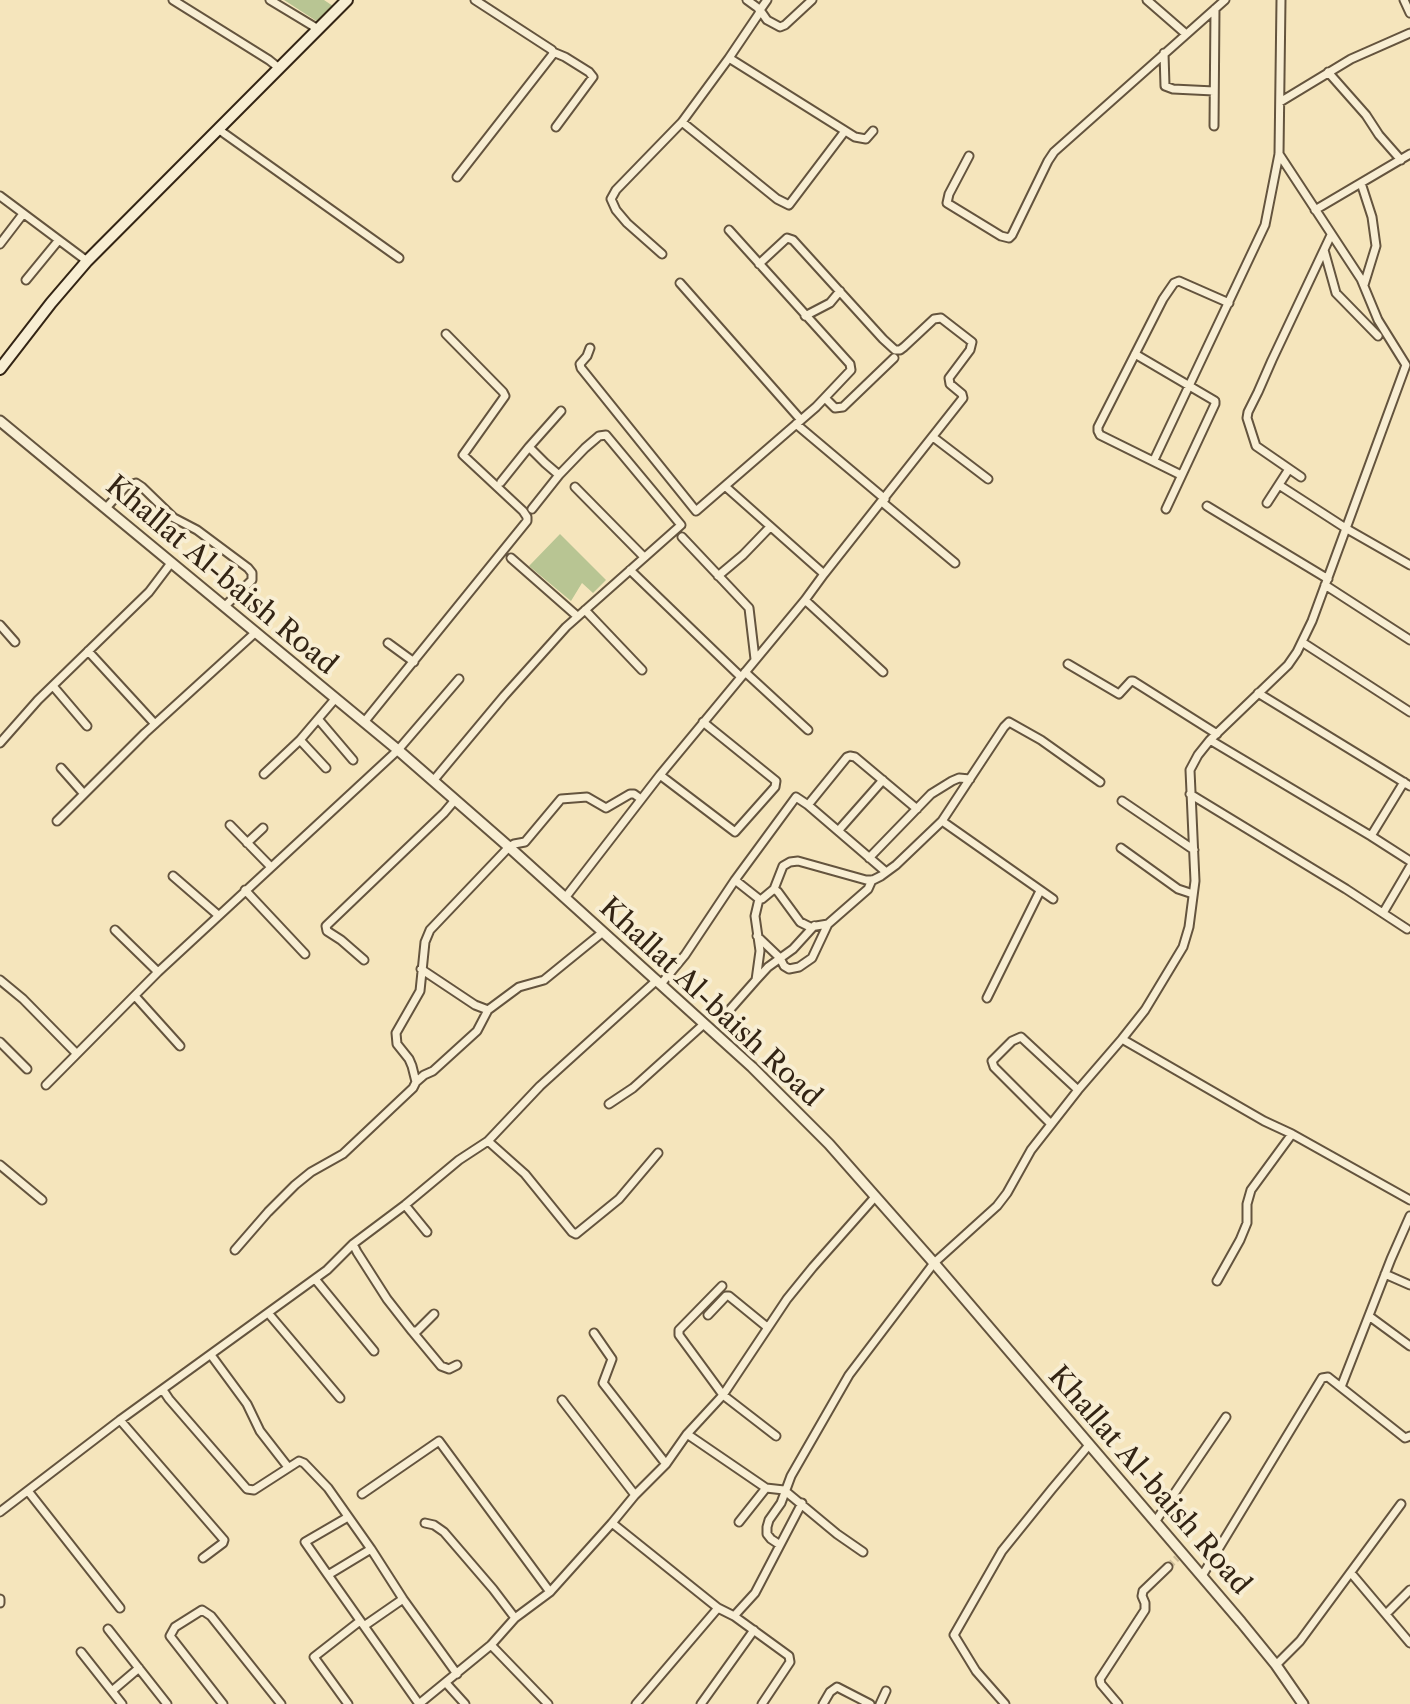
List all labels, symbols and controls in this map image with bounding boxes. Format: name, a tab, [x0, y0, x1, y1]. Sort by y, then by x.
street label: Khallat Al-baish Road	[99, 470, 343, 682]
street label: Khallat Al-baish Road	[592, 891, 828, 1115]
street label: Khallat Al-baish Road	[1041, 1360, 1257, 1602]

